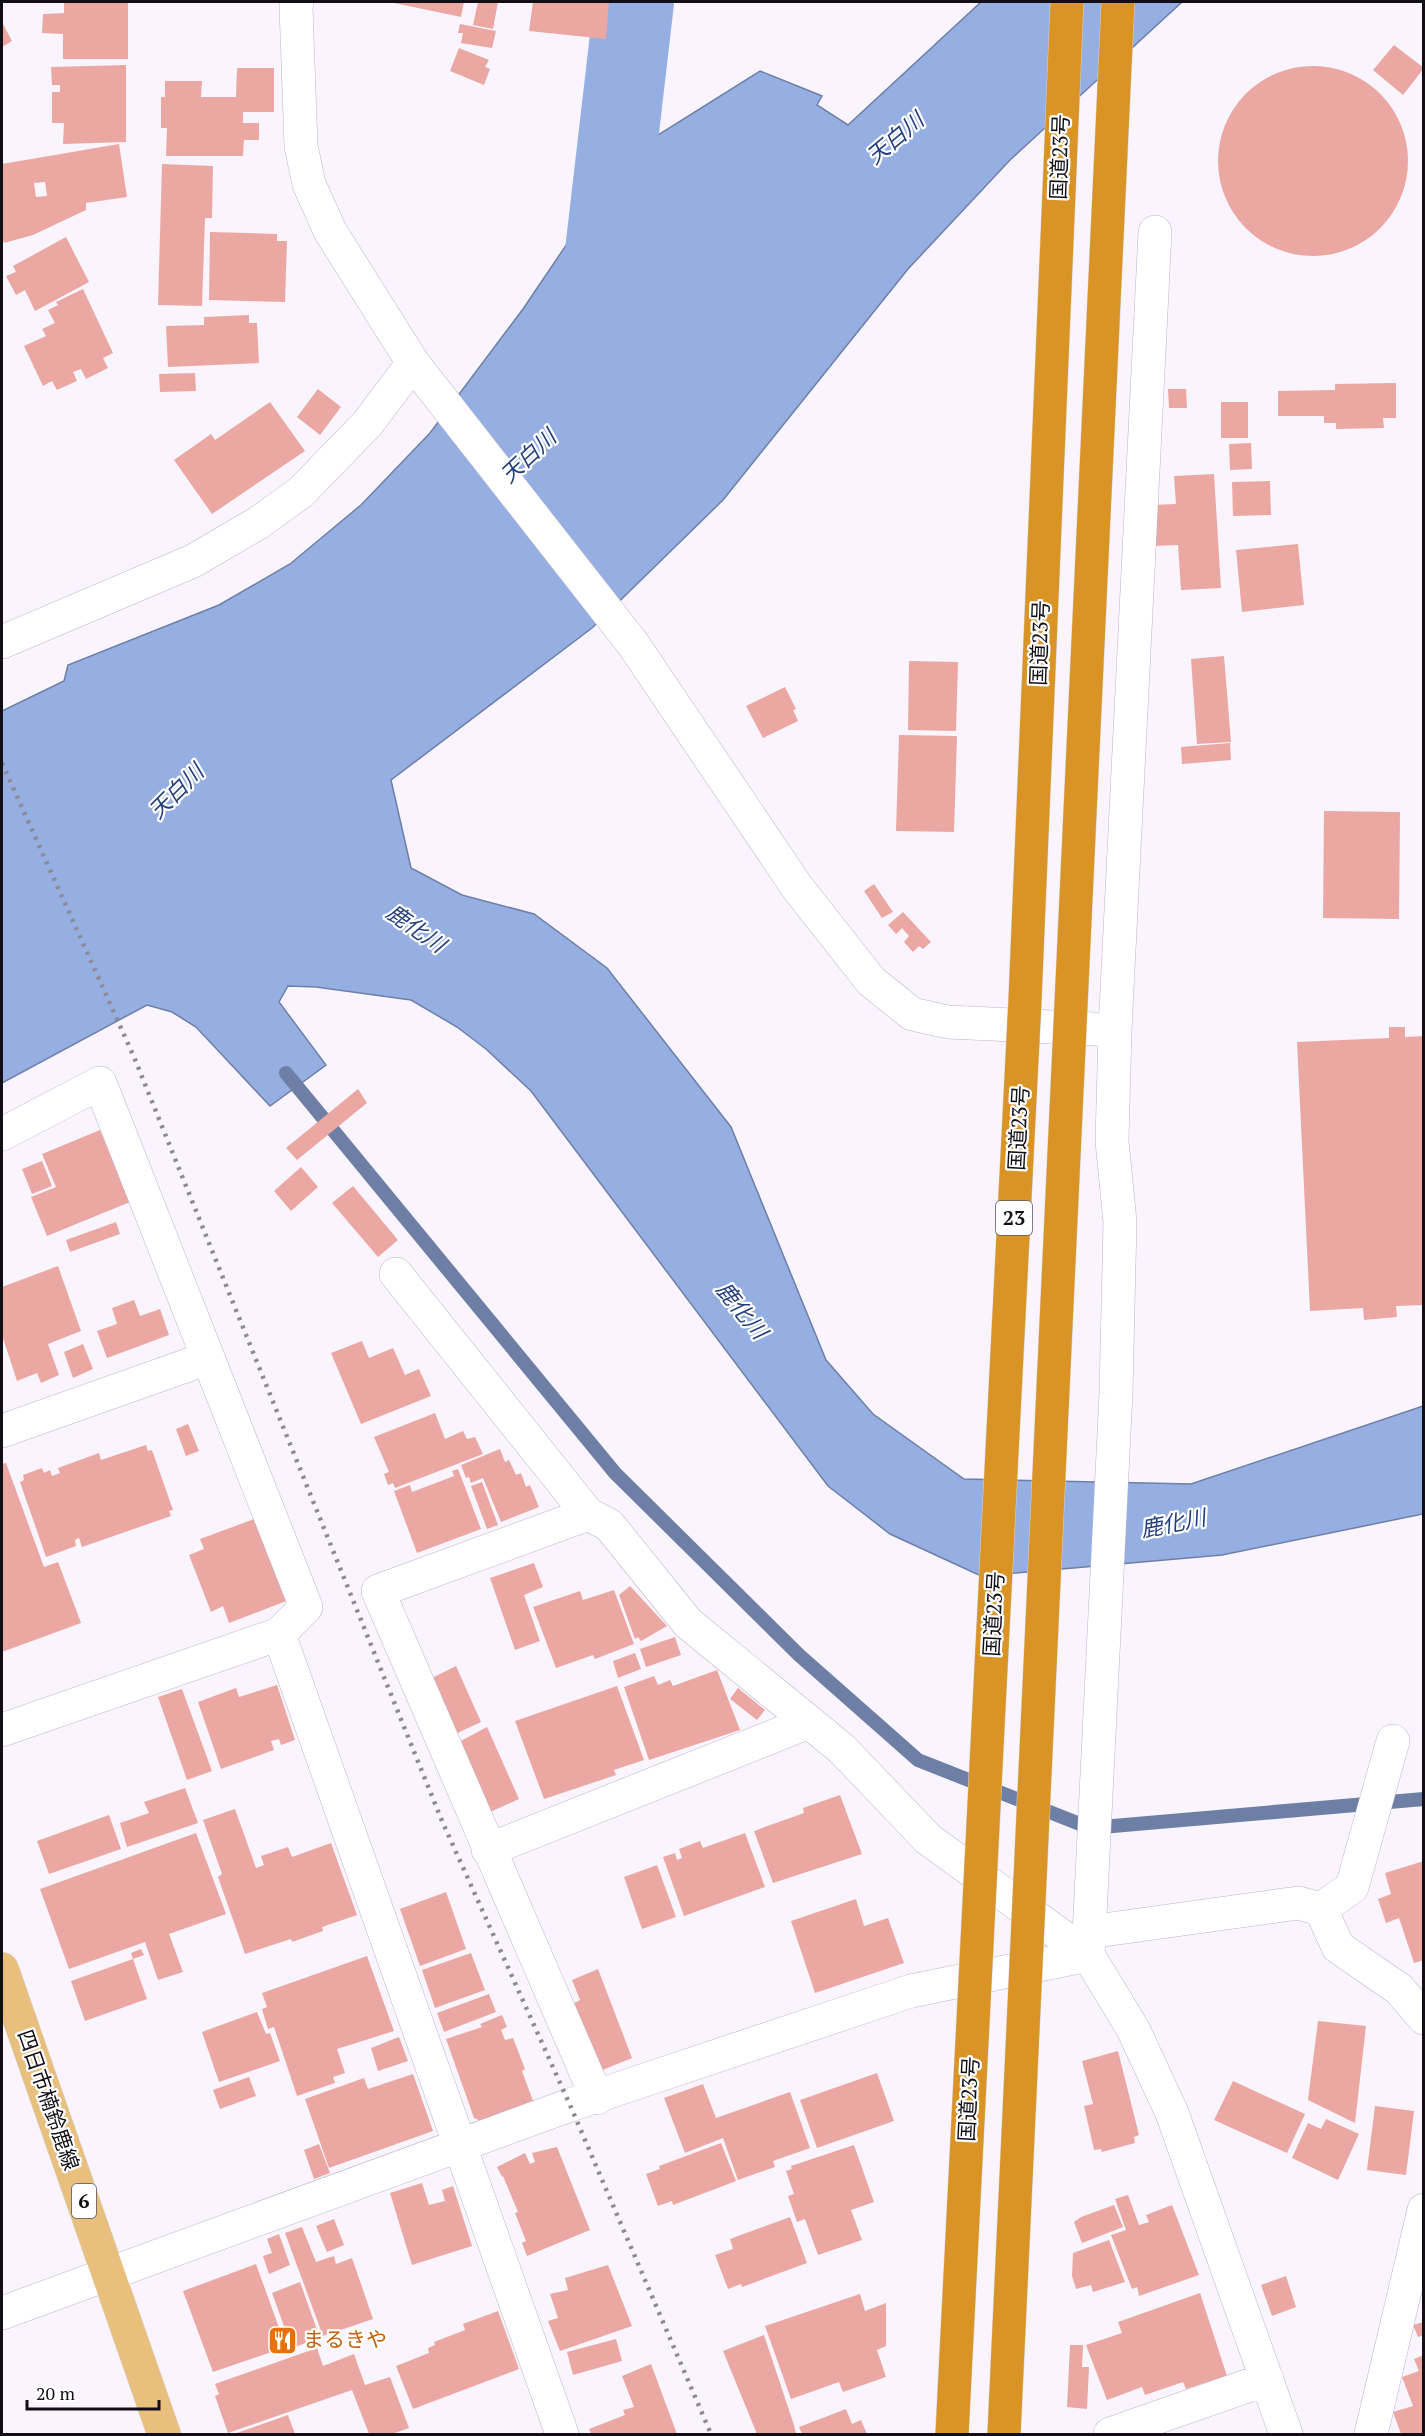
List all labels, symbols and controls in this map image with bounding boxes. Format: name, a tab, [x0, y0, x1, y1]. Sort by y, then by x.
water label: 天白川	[860, 104, 931, 170]
street label: 国道23号	[1044, 114, 1074, 200]
water label: 天白川	[494, 421, 563, 489]
street label: 国道23号	[1024, 600, 1054, 686]
water label: 天白川	[142, 756, 211, 824]
water label: 鹿化川	[381, 897, 453, 960]
street label: 国道23号	[1002, 1085, 1034, 1171]
road number: 23	[996, 1201, 1032, 1235]
water label: 鹿化川	[710, 1275, 776, 1346]
water label: 鹿化川	[1138, 1502, 1210, 1543]
street label: 国道23号	[977, 1571, 1009, 1657]
street label: 四日市楠鈴鹿線	[12, 2026, 86, 2174]
street label: 国道23号	[952, 2056, 984, 2142]
road number: 6	[72, 2184, 96, 2218]
restaurant icon: まるきや	[266, 2324, 298, 2356]
place label: まるきや	[303, 2325, 387, 2353]
scale bar	[27, 2373, 159, 2411]
text: 20 m	[36, 2381, 76, 2405]

